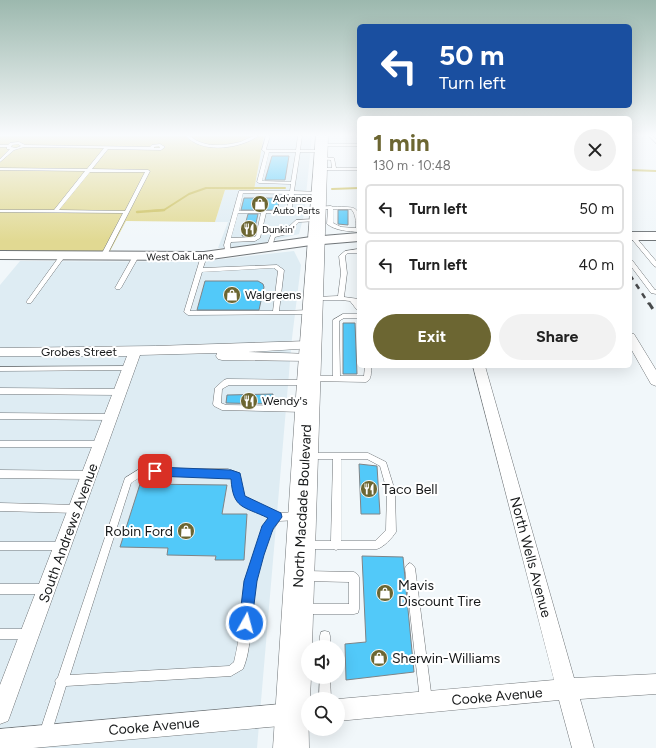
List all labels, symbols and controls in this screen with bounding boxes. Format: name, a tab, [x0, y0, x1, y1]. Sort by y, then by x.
text: 50 m	[439, 38, 505, 72]
icon: left	[373, 40, 425, 92]
text: Turn left	[439, 72, 506, 94]
text: 1 min	[373, 128, 430, 157]
button: close	[574, 129, 616, 171]
text: 130 m · 10:48	[373, 158, 451, 173]
place label: Advance Auto Parts	[273, 192, 320, 217]
shop icon: Advance Auto Parts	[250, 194, 270, 214]
icon: left	[375, 198, 397, 220]
text: Turn left	[409, 200, 467, 218]
text: 50 m	[579, 200, 614, 218]
restaurant icon: Dunkin'	[239, 219, 259, 239]
place label: Dunkin'	[262, 223, 295, 236]
street label: West Oak Lane	[146, 249, 214, 264]
icon: left	[375, 254, 397, 276]
text: Turn left	[409, 256, 467, 274]
text: 40 m	[579, 256, 614, 274]
shop icon: Walgreens	[222, 285, 242, 305]
place label: Walgreens	[245, 288, 302, 302]
button: Exit	[373, 314, 491, 360]
button: Share	[499, 314, 616, 360]
street label: Grobes Street	[41, 345, 117, 359]
restaurant icon: Wendy's	[239, 391, 259, 411]
place label: Wendy's	[262, 394, 308, 408]
street label: North Macdade Boulevard	[290, 424, 315, 588]
pin	[138, 454, 172, 488]
icon: arrive	[144, 460, 166, 482]
street label: South Andrews Avenue	[35, 461, 102, 605]
restaurant icon: Taco Bell	[359, 479, 379, 499]
place label: Taco Bell	[382, 481, 438, 498]
street label: North Wells Avenue	[506, 495, 555, 620]
shop icon: Robin Ford	[176, 521, 196, 541]
place label: Robin Ford	[105, 523, 173, 540]
place label: Mavis Discount Tire	[398, 577, 481, 610]
shop icon: Mavis Discount Tire	[375, 583, 395, 603]
position arrow	[225, 602, 267, 644]
map controls	[301, 640, 345, 736]
button: sound	[301, 640, 345, 684]
shop icon: Sherwin-Williams	[369, 648, 389, 668]
place label: Sherwin-Williams	[392, 650, 500, 667]
street label: Cooke Avenue	[451, 684, 544, 709]
button: search	[301, 692, 345, 736]
street label: Cooke Avenue	[108, 714, 201, 739]

